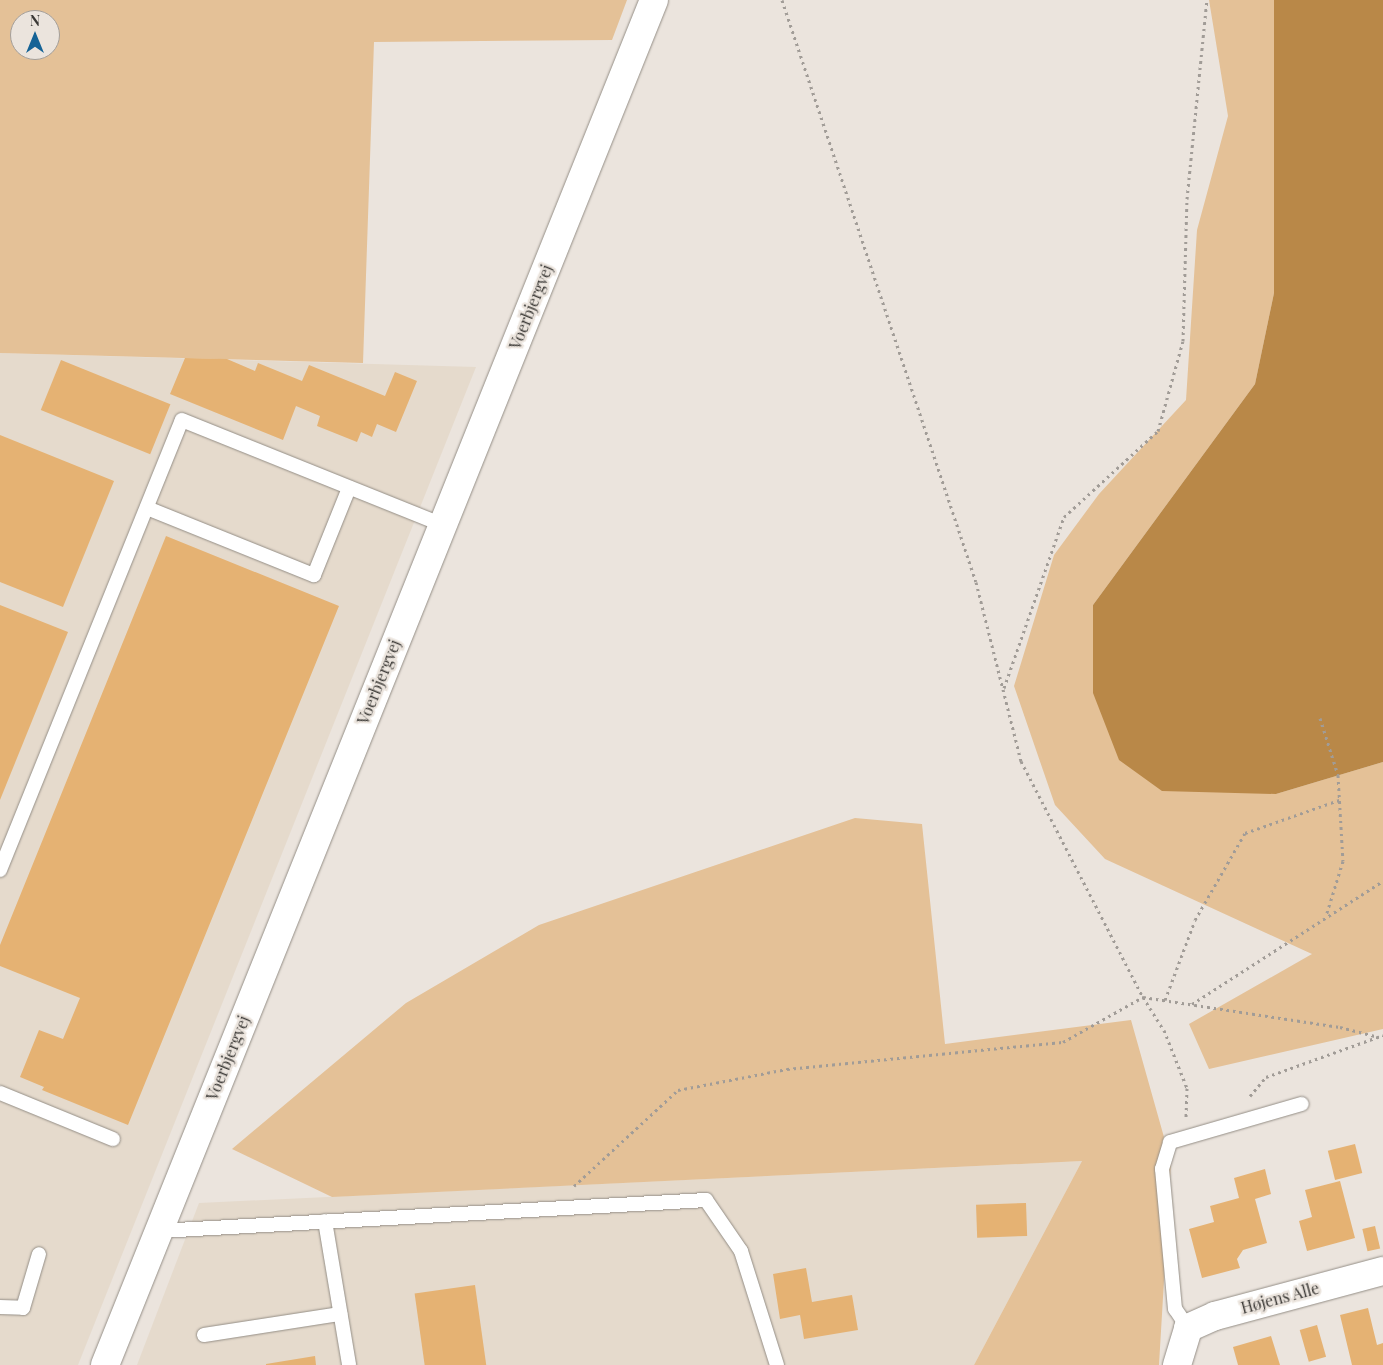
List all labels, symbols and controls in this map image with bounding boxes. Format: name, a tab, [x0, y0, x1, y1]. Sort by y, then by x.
north arrow	[10, 10, 60, 60]
text: N	[30, 11, 40, 30]
street label: Voerbjergvej	[505, 262, 557, 352]
street label: Voerbjergvej	[353, 637, 405, 727]
street label: Voerbjergvej	[202, 1013, 254, 1103]
street label: Højens Alle	[1238, 1278, 1322, 1318]

